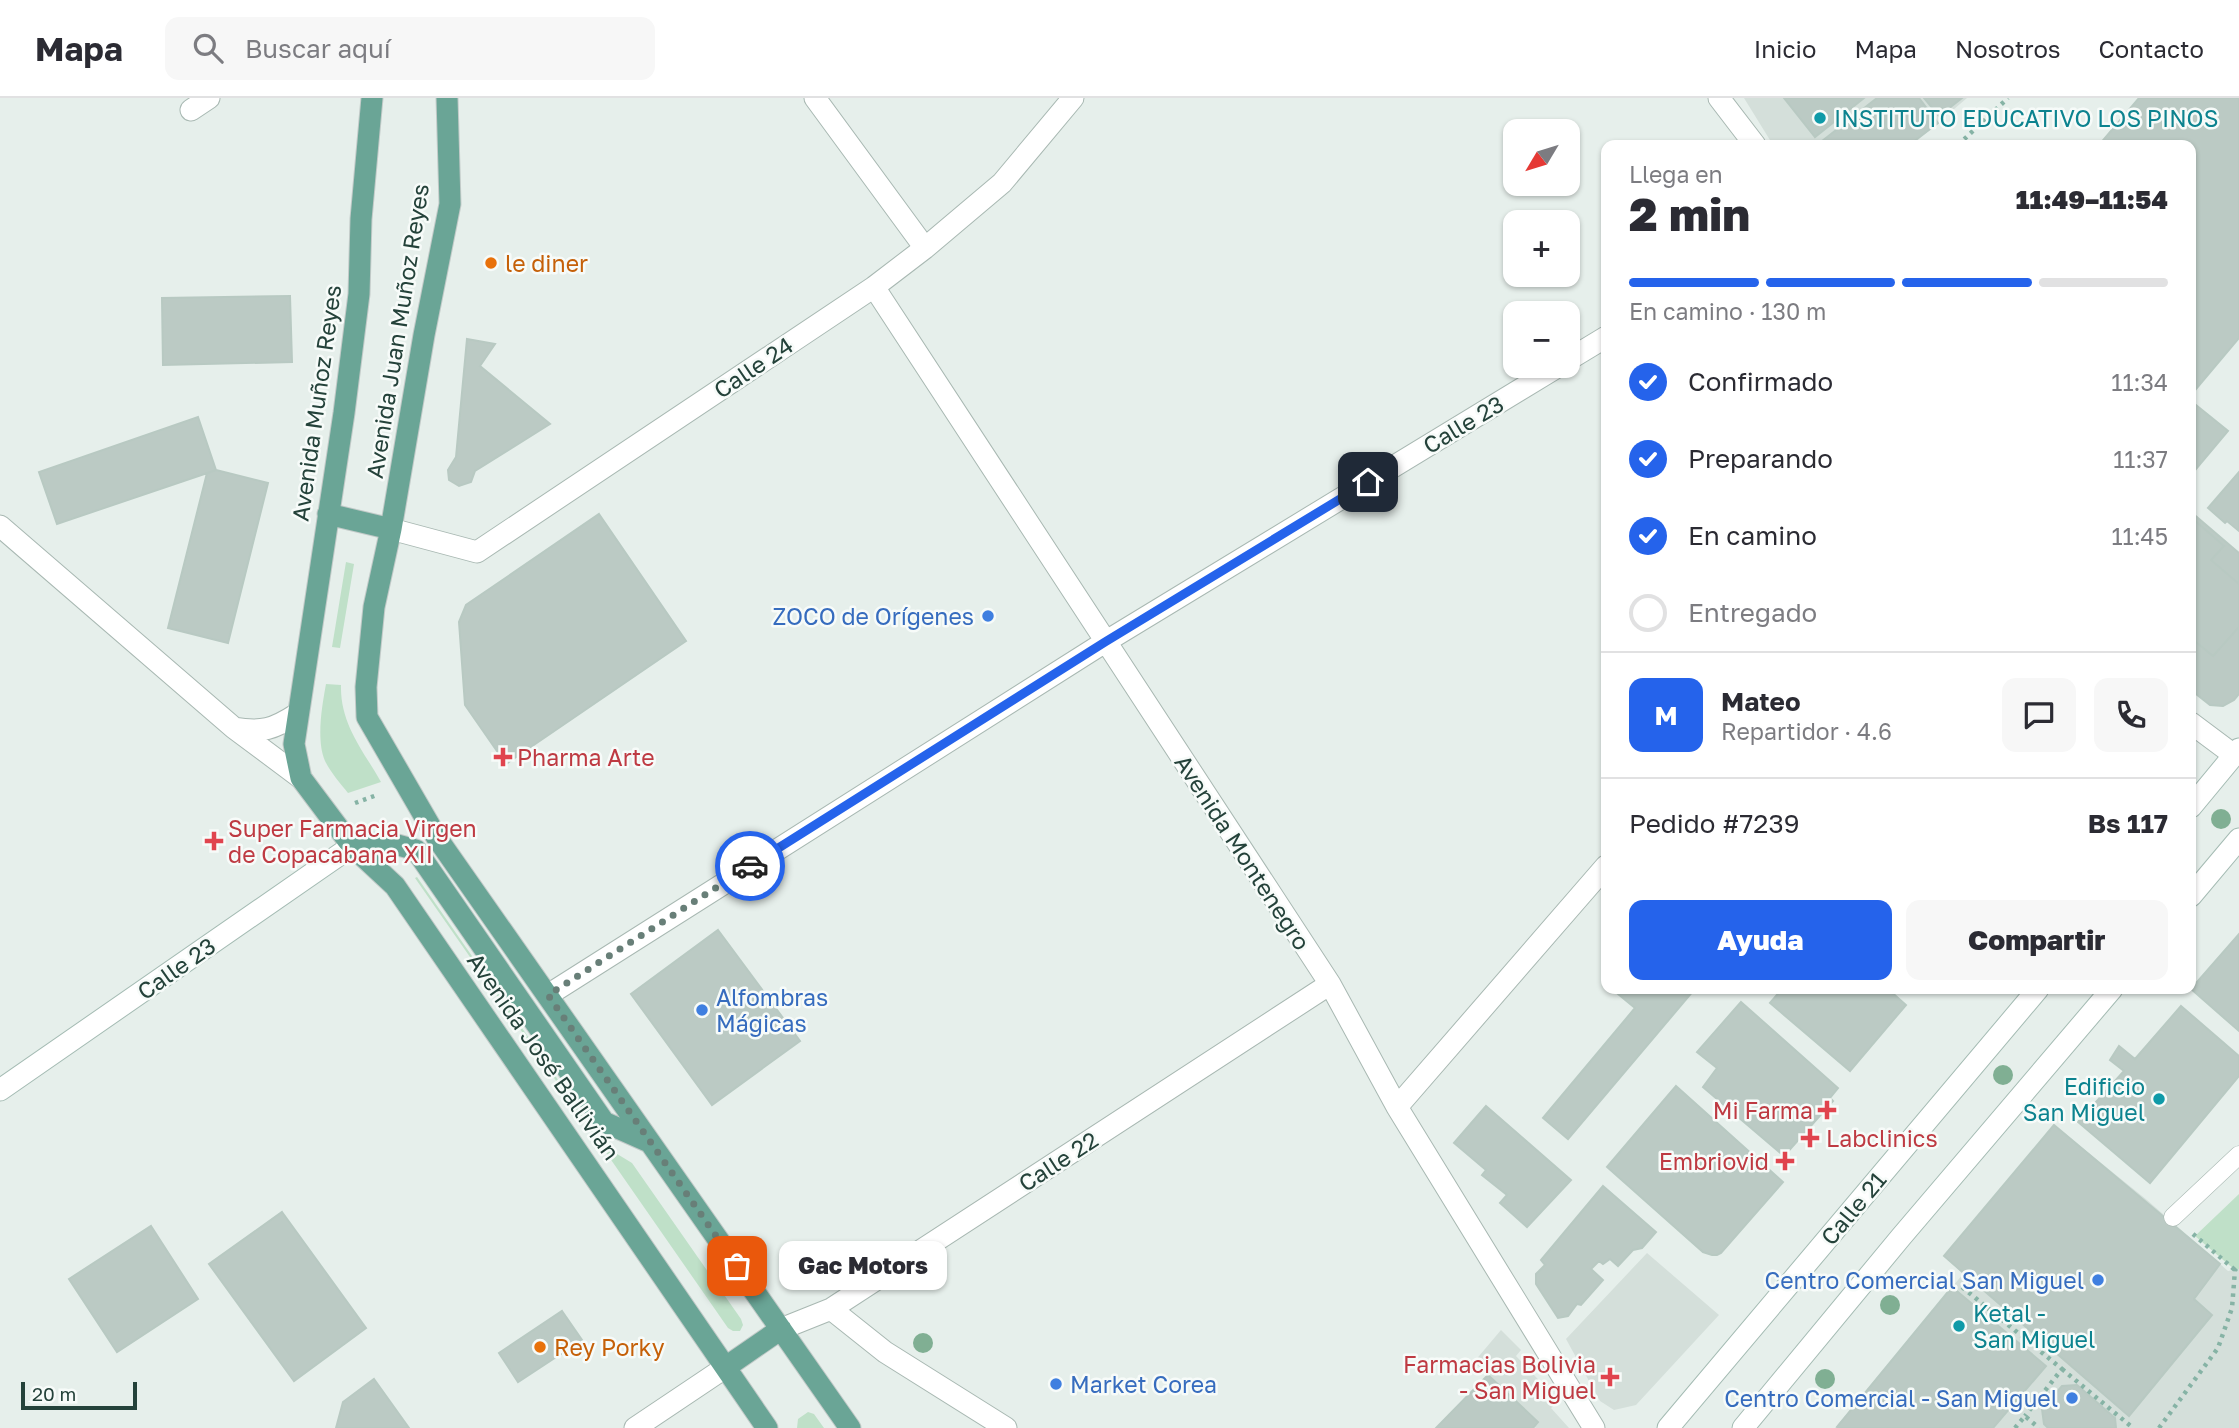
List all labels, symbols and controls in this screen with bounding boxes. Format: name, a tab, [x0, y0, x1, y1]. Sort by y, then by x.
search box	[165, 17, 655, 80]
text: Mapa	[35, 29, 123, 68]
icon: search	[189, 29, 227, 67]
text: Buscar aquí	[245, 33, 391, 64]
text: Inicio	[1754, 34, 1816, 63]
text: Mapa	[1854, 34, 1917, 63]
text: Nosotros	[1955, 34, 2061, 63]
text: Contacto	[2099, 34, 2204, 63]
place label: INSTITUTO EDUCATIVO LOS PINOS	[1834, 104, 2218, 132]
marker: INSTITUTO EDUCATIVO LOS PINOS	[1812, 110, 1828, 126]
north arrow	[1503, 119, 1580, 196]
map controls	[1503, 119, 1580, 378]
text: Llega en	[1629, 160, 1723, 188]
street label: Avenida Juan Muñoz Reyes	[360, 182, 434, 480]
text: 11:49–11:54	[2016, 184, 2168, 215]
text: 2 min	[1629, 186, 1750, 241]
button: +	[1503, 210, 1580, 287]
place label: le diner	[505, 249, 588, 277]
marker: le diner	[483, 255, 499, 271]
street label: Avenida Muñoz Reyes	[286, 283, 346, 523]
text: En camino · 130 m	[1629, 297, 1826, 325]
button: −	[1503, 301, 1580, 378]
street label: Calle 24	[708, 330, 798, 404]
icon: check	[1629, 363, 1667, 401]
text: Confirmado	[1688, 366, 1833, 397]
text: 11:34	[2111, 368, 2168, 396]
street label: Calle 23	[1418, 389, 1508, 459]
icon: check	[1629, 440, 1667, 478]
text: Preparando	[1688, 443, 1833, 474]
text: 11:37	[2113, 445, 2168, 473]
pin	[1338, 452, 1398, 512]
icon: home	[1349, 463, 1387, 501]
icon: check	[1629, 517, 1667, 555]
text: En camino	[1688, 520, 1817, 551]
text: 11:45	[2111, 522, 2168, 550]
text: Entregado	[1688, 597, 1817, 628]
place label: ZOCO de Orígenes	[772, 602, 974, 630]
marker: ZOCO de Orígenes	[980, 608, 996, 624]
button: chat	[2002, 678, 2076, 752]
button: phone	[2094, 678, 2168, 752]
text: Mateo	[1721, 686, 1801, 717]
text: M	[1654, 700, 1678, 731]
text: Repartidor · 4.6	[1721, 717, 1892, 745]
place label: Pharma Arte	[517, 743, 655, 771]
marker: Pharma Arte	[495, 749, 511, 765]
street label: Avenida Montenegro	[1169, 749, 1317, 955]
text: Pedido #7239	[1629, 808, 1799, 839]
text: Bs 117	[2088, 808, 2168, 839]
place label: Super Farmacia Virgen de Copacabana XII	[228, 814, 477, 868]
courier	[715, 831, 785, 901]
marker: Super Farmacia Virgen de Copacabana XII	[206, 833, 222, 849]
icon: car	[731, 847, 769, 885]
button: Ayuda	[1629, 900, 1892, 980]
button: Compartir	[1906, 900, 2168, 980]
street label: Calle 23	[132, 931, 220, 1005]
street label: Avenida José Ballivián	[462, 947, 626, 1165]
place label: Alfombras Mágicas	[716, 983, 828, 1037]
marker: Alfombras Mágicas	[694, 1002, 710, 1018]
place label: Edificio San Miguel	[2023, 1072, 2145, 1126]
marker: Edificio San Miguel	[2151, 1091, 2167, 1107]
place label: Mi Farma	[1713, 1096, 1813, 1124]
marker: Mi Farma	[1819, 1102, 1835, 1118]
place label: Labclinics	[1826, 1124, 1938, 1152]
street label: Calle 22	[1013, 1125, 1103, 1197]
marker: Labclinics	[1800, 1128, 1820, 1148]
place label: Embriovid	[1659, 1147, 1769, 1175]
marker: Embriovid	[1775, 1151, 1795, 1171]
street label: Calle 21	[1814, 1166, 1892, 1250]
pin	[707, 1236, 767, 1296]
callout: Gac Motors	[779, 1242, 947, 1290]
icon: bag	[718, 1247, 756, 1285]
text: Gac Motors	[798, 1251, 928, 1279]
place label: Centro Comercial San Miguel	[1765, 1266, 2084, 1294]
marker: Centro Comercial San Miguel	[2090, 1272, 2106, 1288]
place label: Ketal - San Miguel	[1973, 1299, 2095, 1353]
marker: Ketal - San Miguel	[1951, 1318, 1967, 1334]
place label: Rey Porky	[554, 1333, 665, 1361]
marker: Rey Porky	[532, 1339, 548, 1355]
place label: Farmacias Bolivia - San Miguel	[1403, 1350, 1596, 1404]
marker: Farmacias Bolivia - San Miguel	[1602, 1369, 1618, 1385]
place label: Market Corea	[1070, 1370, 1217, 1398]
marker: Market Corea	[1048, 1376, 1064, 1392]
scale bar	[21, 1379, 136, 1411]
text: 20 m	[32, 1382, 76, 1405]
place label: Centro Comercial - San Miguel	[1724, 1384, 2058, 1412]
marker: Centro Comercial - San Miguel	[2064, 1390, 2080, 1406]

